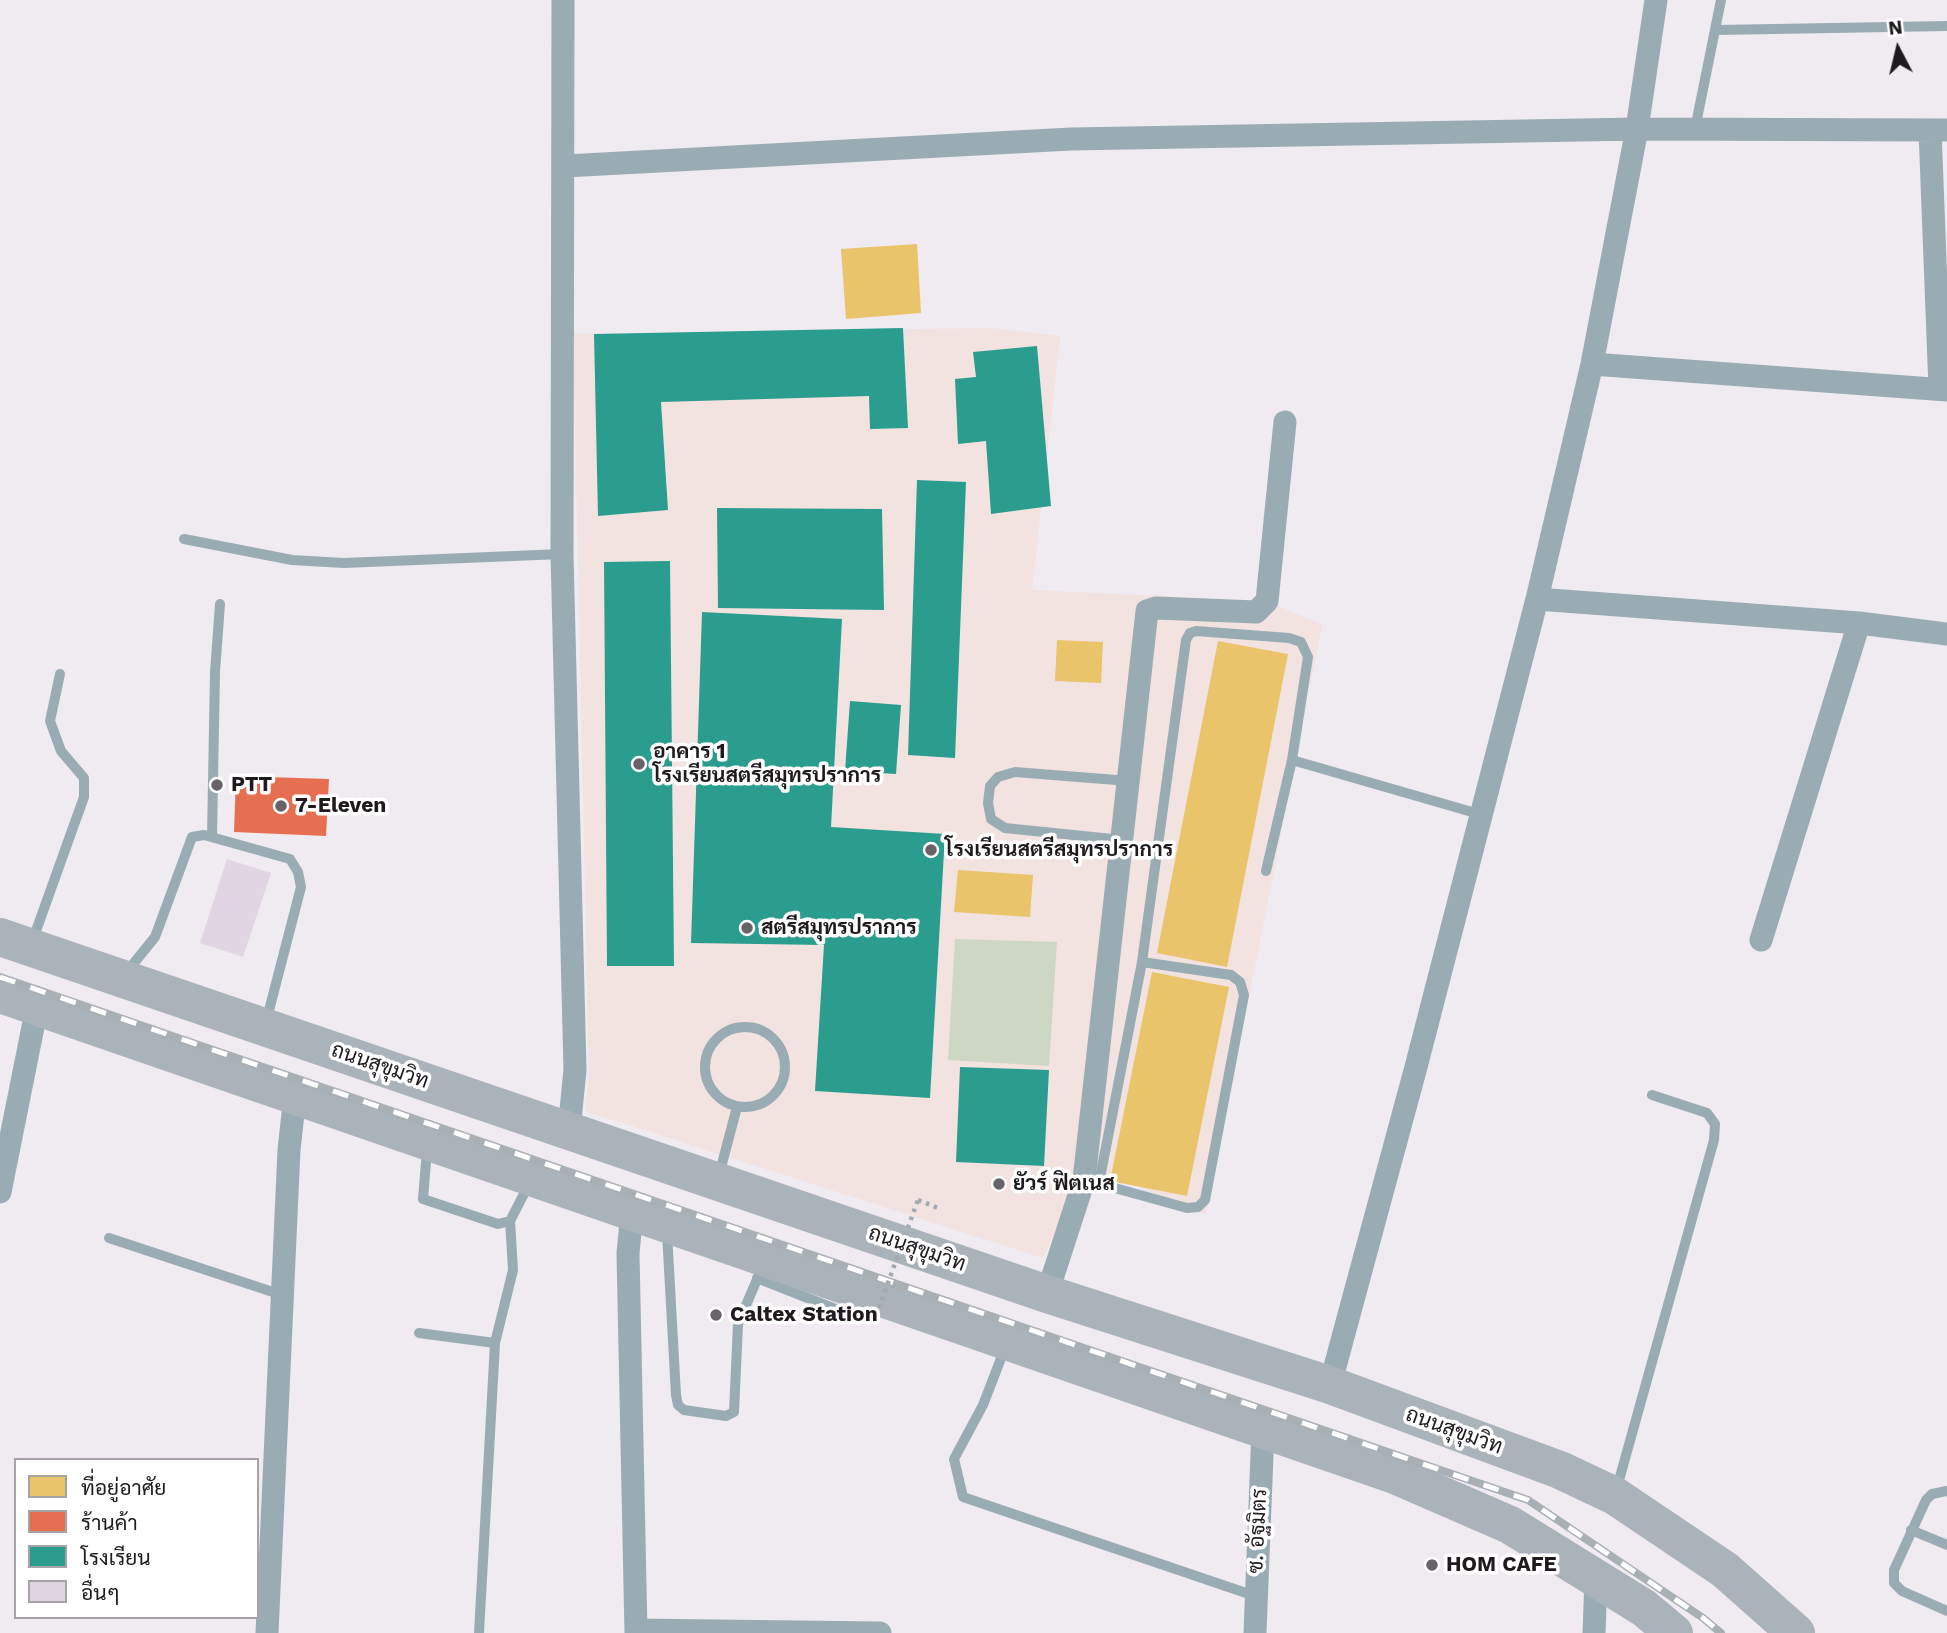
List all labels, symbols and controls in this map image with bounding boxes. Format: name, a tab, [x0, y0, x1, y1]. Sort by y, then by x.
north arrow	[1863, 14, 1933, 84]
text: N	[1887, 15, 1904, 40]
place label: อาคาร 1 โรงเรียนสตรีสมุทรปราการ	[653, 739, 881, 789]
marker: อาคาร 1 โรงเรียนสตรีสมุทรปราการ	[631, 756, 647, 772]
place label: PTT	[231, 772, 272, 798]
marker: PTT	[209, 777, 225, 793]
place label: 7-Eleven	[295, 793, 386, 819]
marker: 7-Eleven	[273, 798, 289, 814]
place label: โรงเรียนสตรีสมุทรปราการ	[945, 837, 1173, 863]
marker: โรงเรียนสตรีสมุทรปราการ	[923, 842, 939, 858]
place label: สตรีสมุทรปราการ	[761, 915, 917, 941]
marker: สตรีสมุทรปราการ	[739, 920, 755, 936]
street label: ถนนสุขุมวิท	[328, 1038, 432, 1094]
place label: ยัวร์ ฟิตเนส	[1013, 1171, 1115, 1197]
marker: ยัวร์ ฟิตเนส	[991, 1176, 1007, 1192]
street label: ถนนสุขุมวิท	[865, 1221, 969, 1277]
place label: Caltex Station	[730, 1302, 878, 1328]
marker: Caltex Station	[708, 1307, 724, 1323]
street label: ถนนสุขุมวิท	[1402, 1402, 1506, 1460]
legend	[14, 1458, 259, 1619]
text: ที่อยู่อาศัย	[81, 1475, 166, 1500]
street label: ซ. อัฐมิตร	[1243, 1488, 1273, 1574]
text: ร้านค้า	[81, 1510, 138, 1535]
text: โรงเรียน	[81, 1545, 151, 1570]
place label: HOM CAFE	[1446, 1552, 1557, 1578]
marker: HOM CAFE	[1424, 1557, 1440, 1573]
text: อื่นๆ	[81, 1580, 120, 1605]

